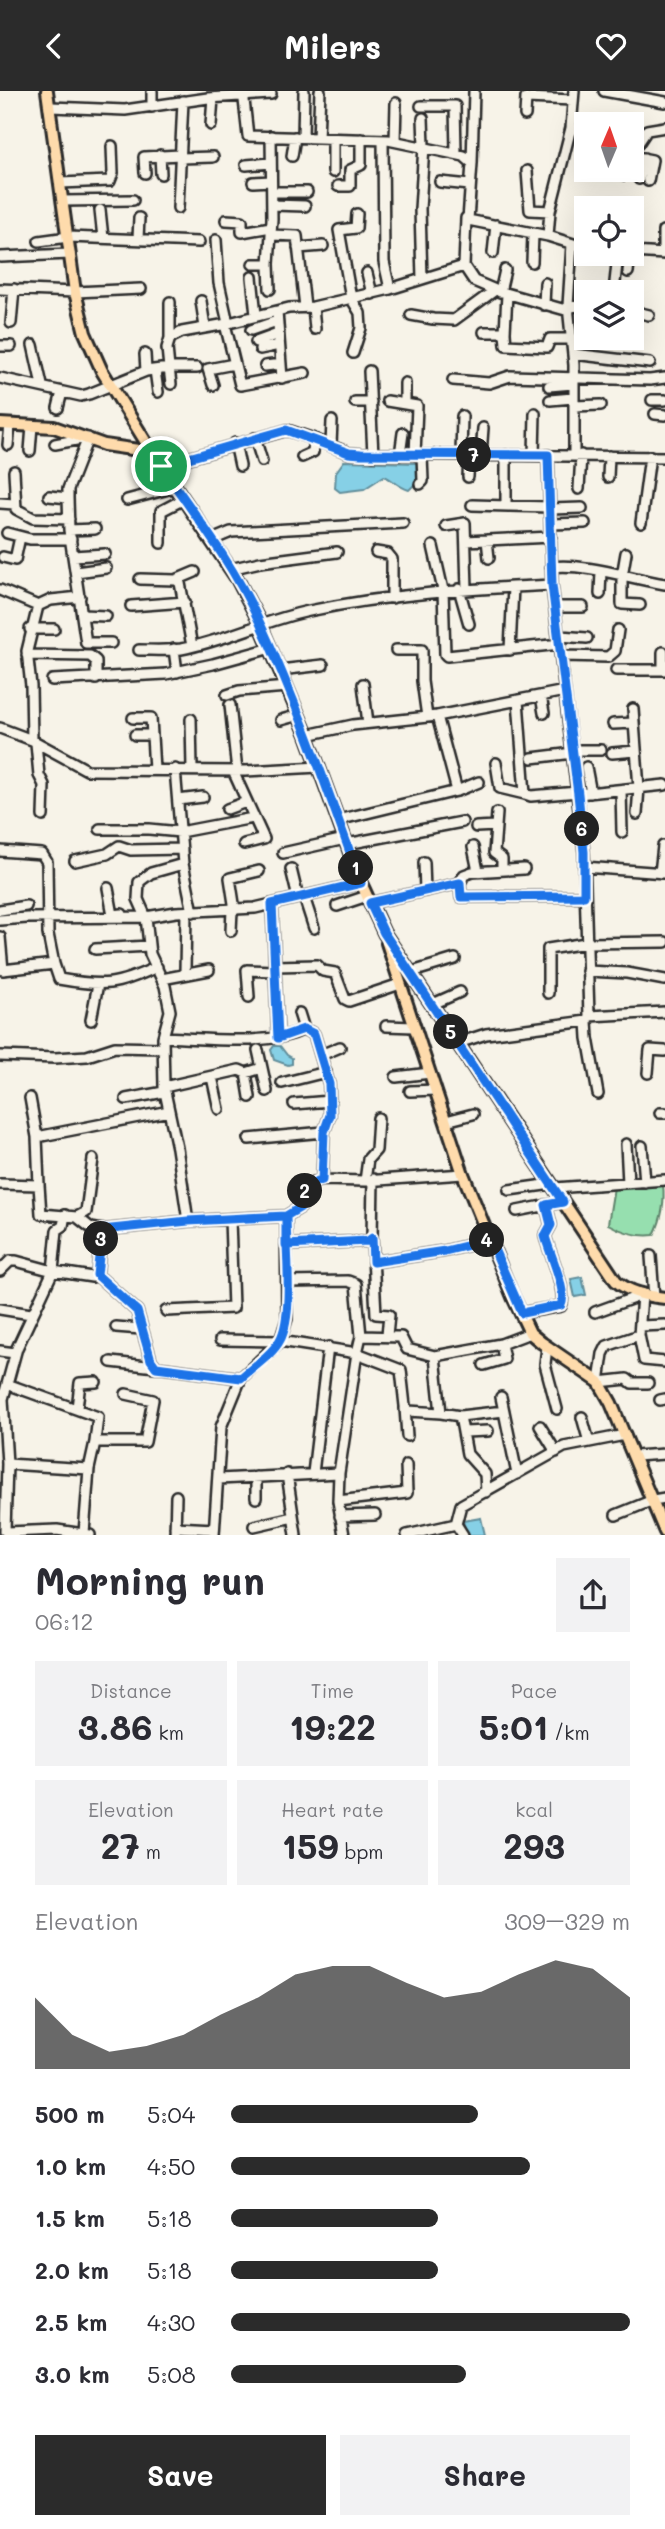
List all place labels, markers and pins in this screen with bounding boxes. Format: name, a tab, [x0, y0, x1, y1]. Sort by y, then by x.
pin	[131, 436, 191, 496]
pin: 7	[456, 437, 491, 473]
pin: 6	[564, 811, 600, 847]
pin: 1	[338, 851, 374, 885]
pin: 5	[434, 1014, 468, 1049]
pin: 2	[288, 1173, 322, 1209]
pin: 3	[84, 1221, 119, 1257]
pin: 4	[470, 1223, 504, 1257]

